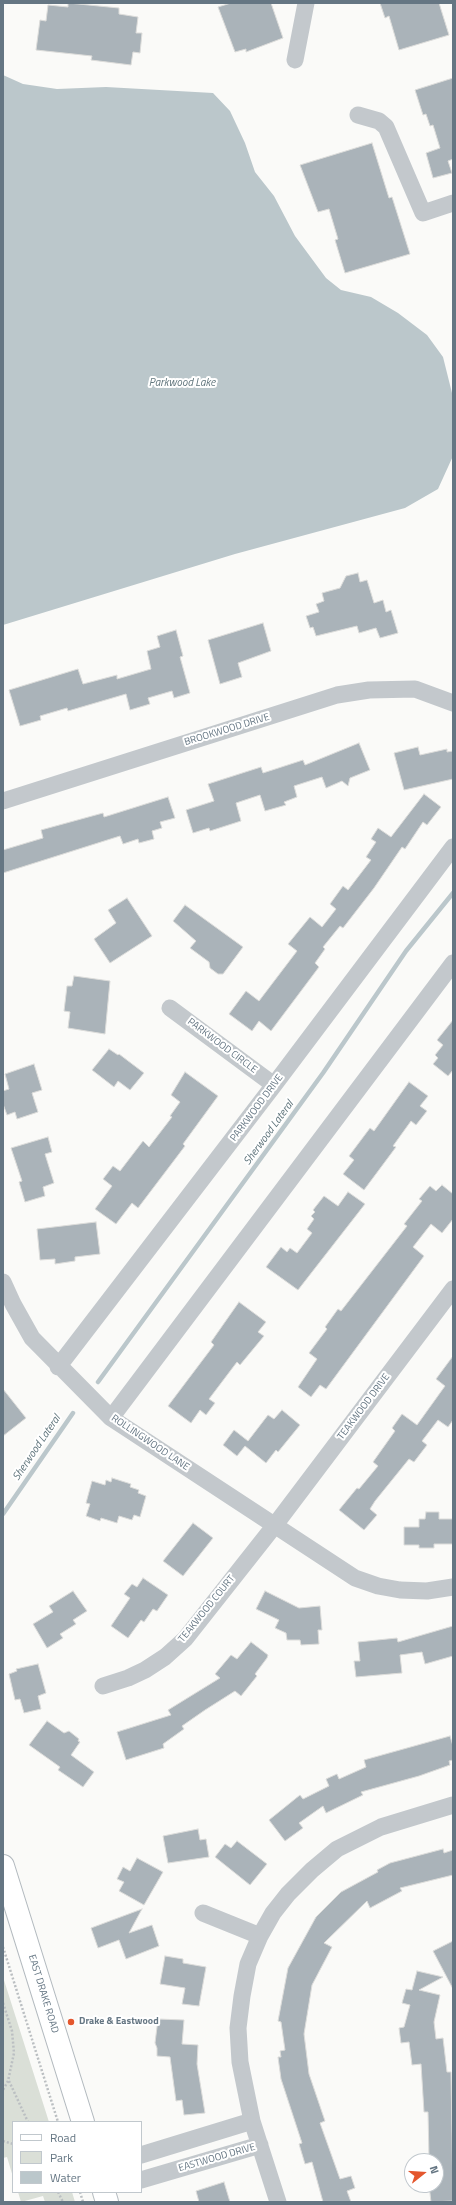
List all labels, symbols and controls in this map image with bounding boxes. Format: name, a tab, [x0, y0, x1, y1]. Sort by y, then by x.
water label: Parkwood Lake	[149, 376, 215, 390]
street label: BROOKWOOD DRIVE	[183, 711, 271, 749]
street label: PARKWOOD CIRCLE	[185, 1016, 259, 1076]
street label: PARKWOOD DRIVE	[228, 1072, 286, 1144]
water label: Sherwood Lateral	[241, 1098, 297, 1168]
street label: TEAKWOOD DRIVE	[335, 1372, 393, 1442]
street label: ROLLINGWOOD LANE	[109, 1412, 191, 1474]
water label: Sherwood Lateral	[10, 1413, 64, 1483]
street label: TEAKWOOD COURT	[176, 1573, 238, 1645]
street label: EAST DRAKE ROAD	[25, 1953, 61, 2035]
place label: Drake & Eastwood	[79, 2016, 159, 2028]
marker: Drake & Eastwood	[66, 2017, 76, 2027]
legend	[12, 2121, 142, 2193]
text: Road	[50, 2128, 76, 2147]
street label: EASTWOOD DRIVE	[177, 2141, 257, 2175]
text: Park	[50, 2148, 73, 2167]
north arrow	[404, 2153, 444, 2193]
text: N	[426, 2164, 443, 2176]
text: Water	[50, 2168, 81, 2187]

